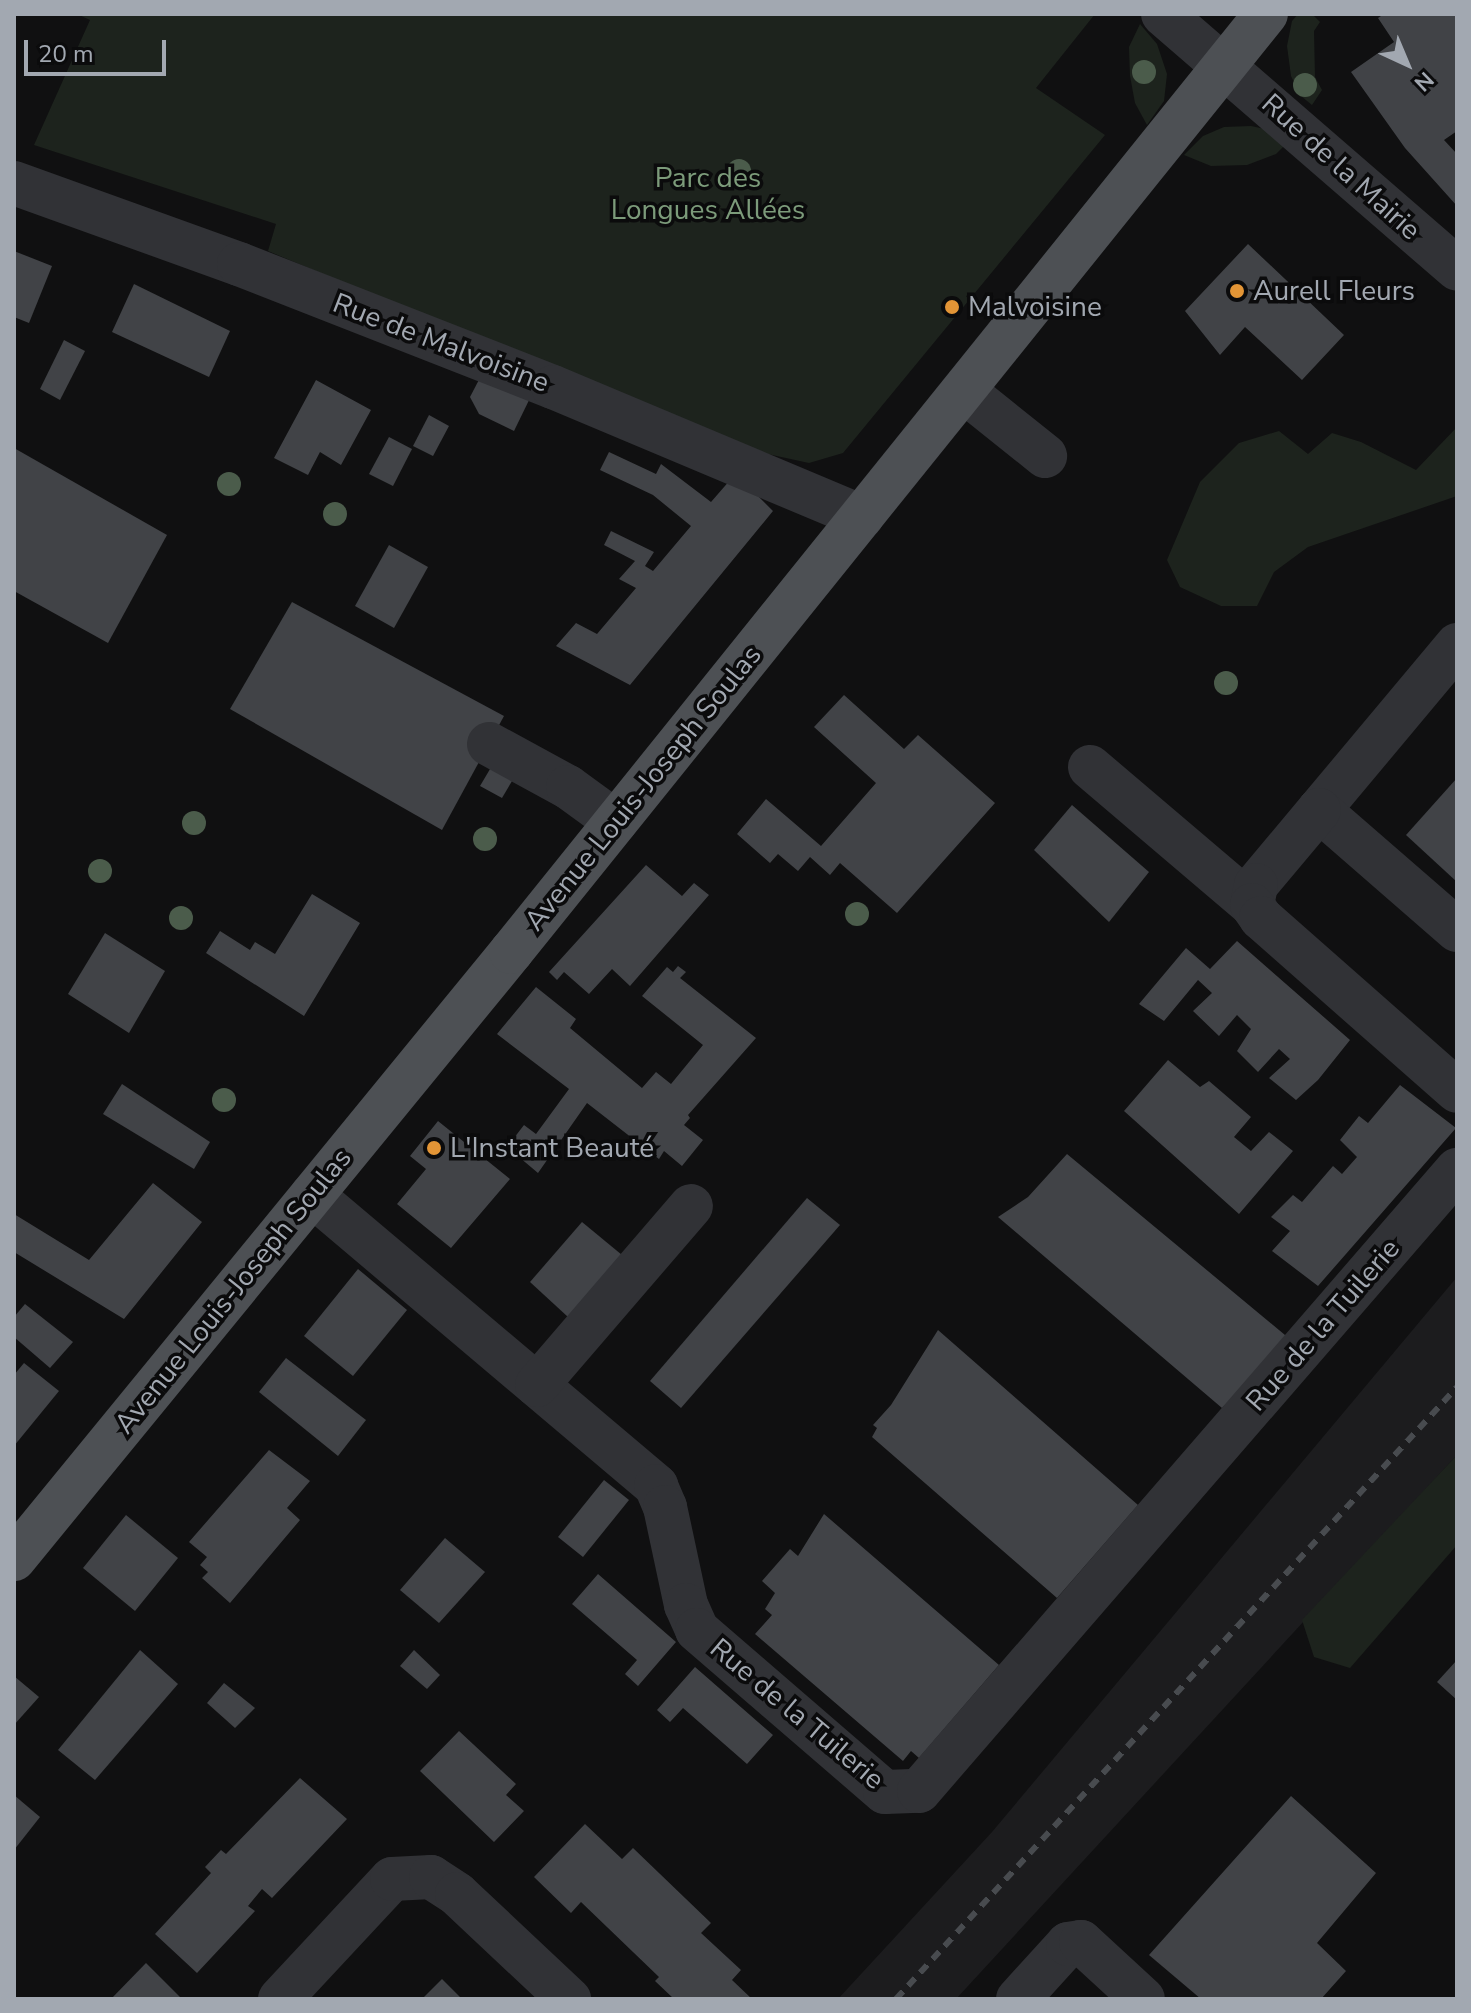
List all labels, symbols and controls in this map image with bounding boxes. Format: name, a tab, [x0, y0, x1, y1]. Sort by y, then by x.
scale bar	[28, 24, 170, 74]
north arrow	[1367, 24, 1447, 104]
text: 20 m	[38, 38, 94, 70]
text: N	[1407, 65, 1440, 98]
street label: Rue de la Mairie	[1255, 87, 1427, 247]
park label: Parc des Longues Allées	[611, 161, 805, 227]
place label: Aurell Fleurs	[1253, 274, 1415, 308]
marker: Aurell Fleurs	[1228, 282, 1246, 300]
street label: Rue de Malvoisine	[328, 286, 554, 400]
place label: Malvoisine	[968, 290, 1102, 324]
marker: Malvoisine	[943, 298, 961, 316]
street label: Avenue Louis-Joseph Soulas	[517, 639, 769, 937]
place label: L'Instant Beauté	[450, 1131, 654, 1165]
marker: L'Instant Beauté	[425, 1139, 443, 1157]
street label: Avenue Louis-Joseph Soulas	[107, 1142, 359, 1440]
street label: Rue de la Tuilerie	[1239, 1232, 1407, 1418]
street label: Rue de la Tuilerie	[703, 1631, 891, 1797]

